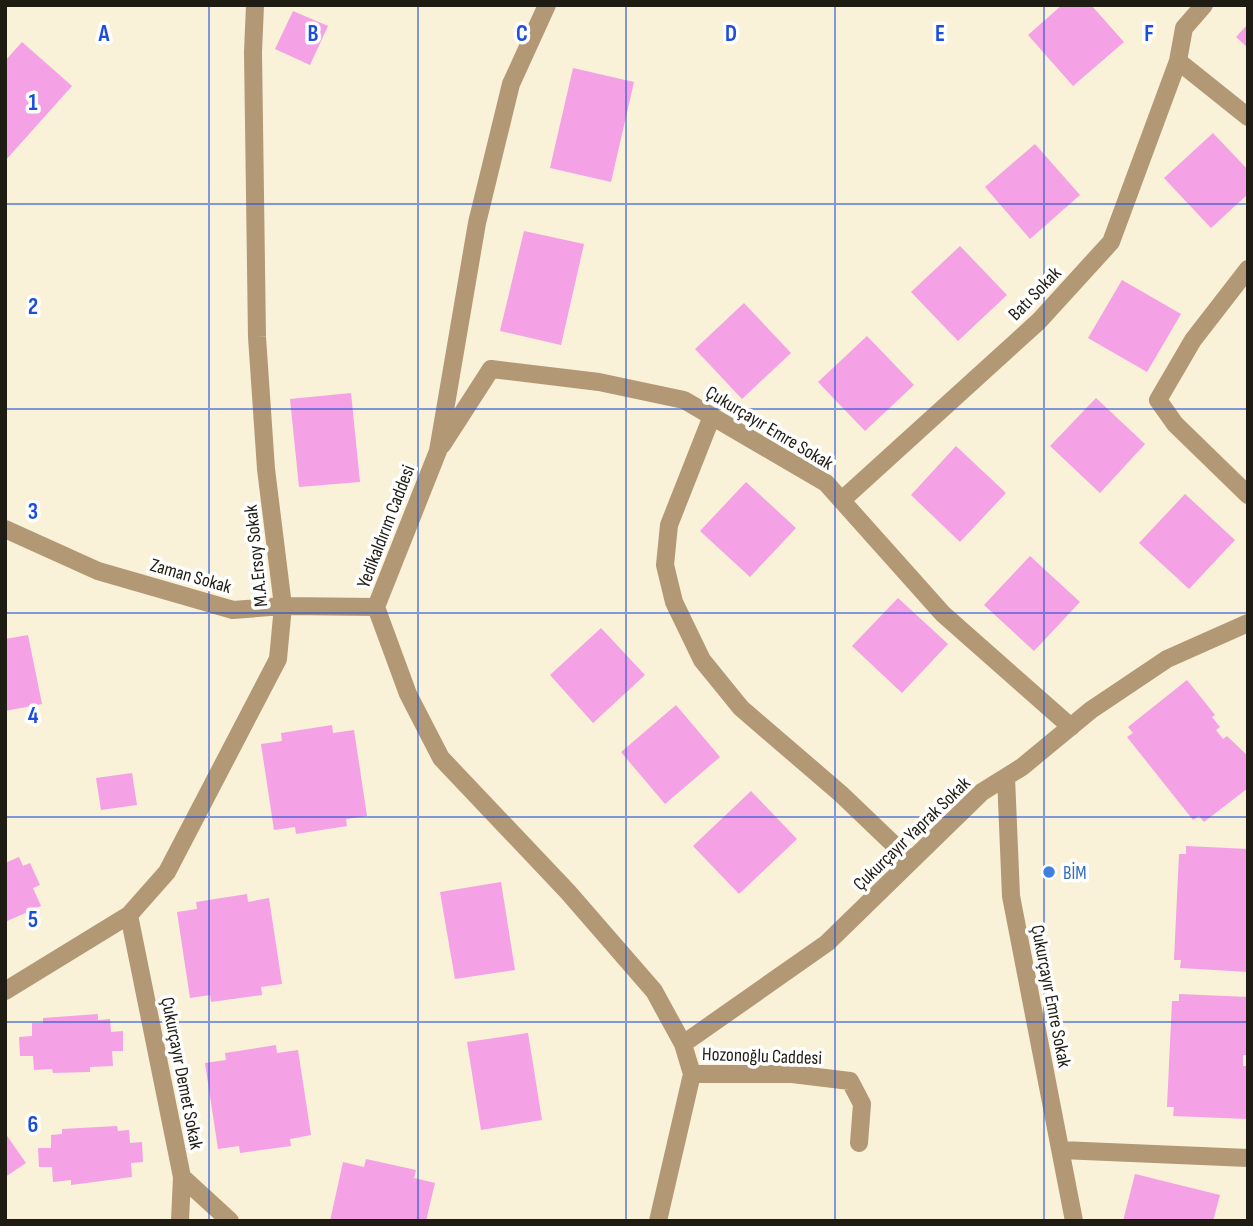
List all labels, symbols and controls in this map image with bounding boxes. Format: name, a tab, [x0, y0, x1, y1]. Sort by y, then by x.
text: A	[98, 20, 111, 48]
text: B	[308, 20, 319, 48]
text: C	[516, 20, 528, 48]
text: D	[725, 20, 737, 48]
text: E	[935, 20, 945, 48]
text: F	[1144, 20, 1154, 48]
text: 1	[28, 89, 38, 117]
street label: Batı Sokak	[1004, 262, 1067, 326]
text: 2	[28, 293, 38, 321]
street label: Çukurçayır Emre Sokak	[701, 381, 838, 476]
street label: Yedikaldırım Caddesi	[352, 462, 420, 591]
text: 3	[28, 498, 38, 526]
street label: M.A.Ersoy Sokak	[240, 503, 273, 608]
street label: Zaman Sokak	[147, 554, 235, 599]
text: 4	[28, 702, 39, 730]
street label: Çukurçayır Yaprak Sokak	[849, 772, 976, 896]
place label: BİM	[1063, 862, 1087, 885]
marker: BİM	[1041, 864, 1057, 880]
text: 5	[28, 906, 38, 934]
street label: Çukurçayır Emre Sokak	[1025, 923, 1076, 1070]
street label: Çukurçayır Demet Sokak	[155, 995, 208, 1152]
street label: Hozonoğlu Caddesi	[702, 1043, 822, 1070]
text: 6	[28, 1111, 38, 1139]

